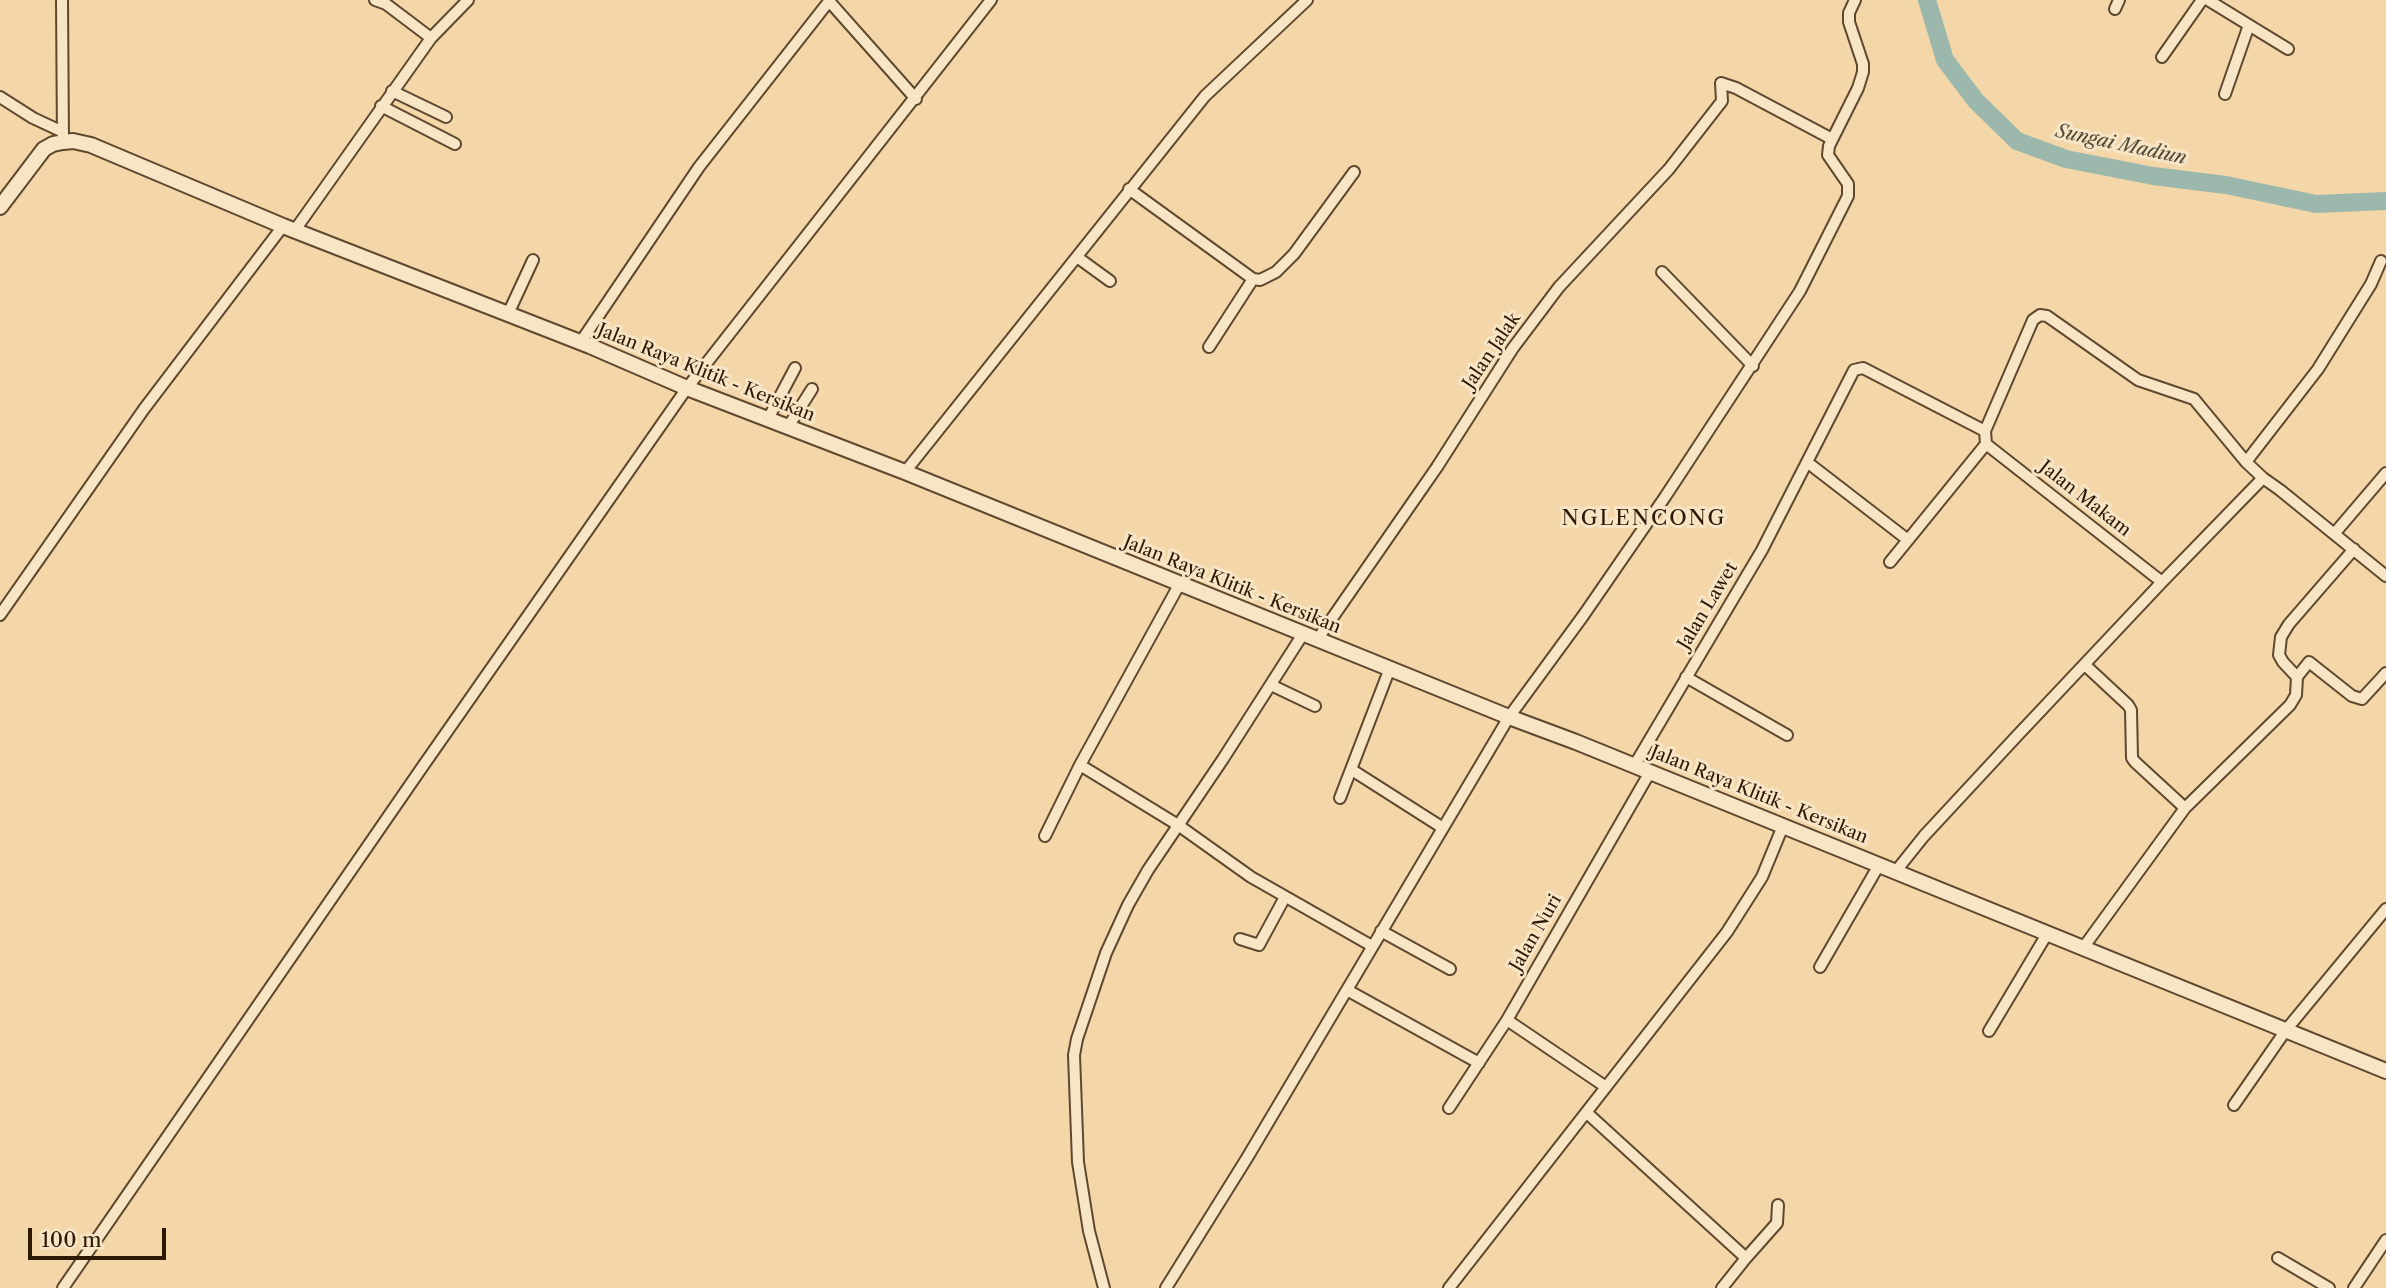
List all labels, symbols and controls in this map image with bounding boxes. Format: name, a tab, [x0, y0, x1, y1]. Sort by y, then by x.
water label: Sungai Madiun	[2053, 120, 2189, 170]
street label: Jalan Jalak	[1459, 309, 1525, 393]
street label: Jalan Raya Klitik - Kersikan	[594, 319, 818, 427]
street label: Jalan Makam	[2035, 457, 2135, 541]
district label: NGLENCONG	[1563, 506, 1725, 532]
street label: Jalan Raya Klitik - Kersikan	[1120, 531, 1344, 639]
street label: Jalan Lawet	[1673, 558, 1743, 654]
street label: Jalan Raya Klitik - Kersikan	[1647, 741, 1871, 849]
street label: Jalan Nuri	[1505, 891, 1567, 975]
scale bar	[32, 1214, 170, 1258]
text: 100 m	[41, 1227, 102, 1252]

